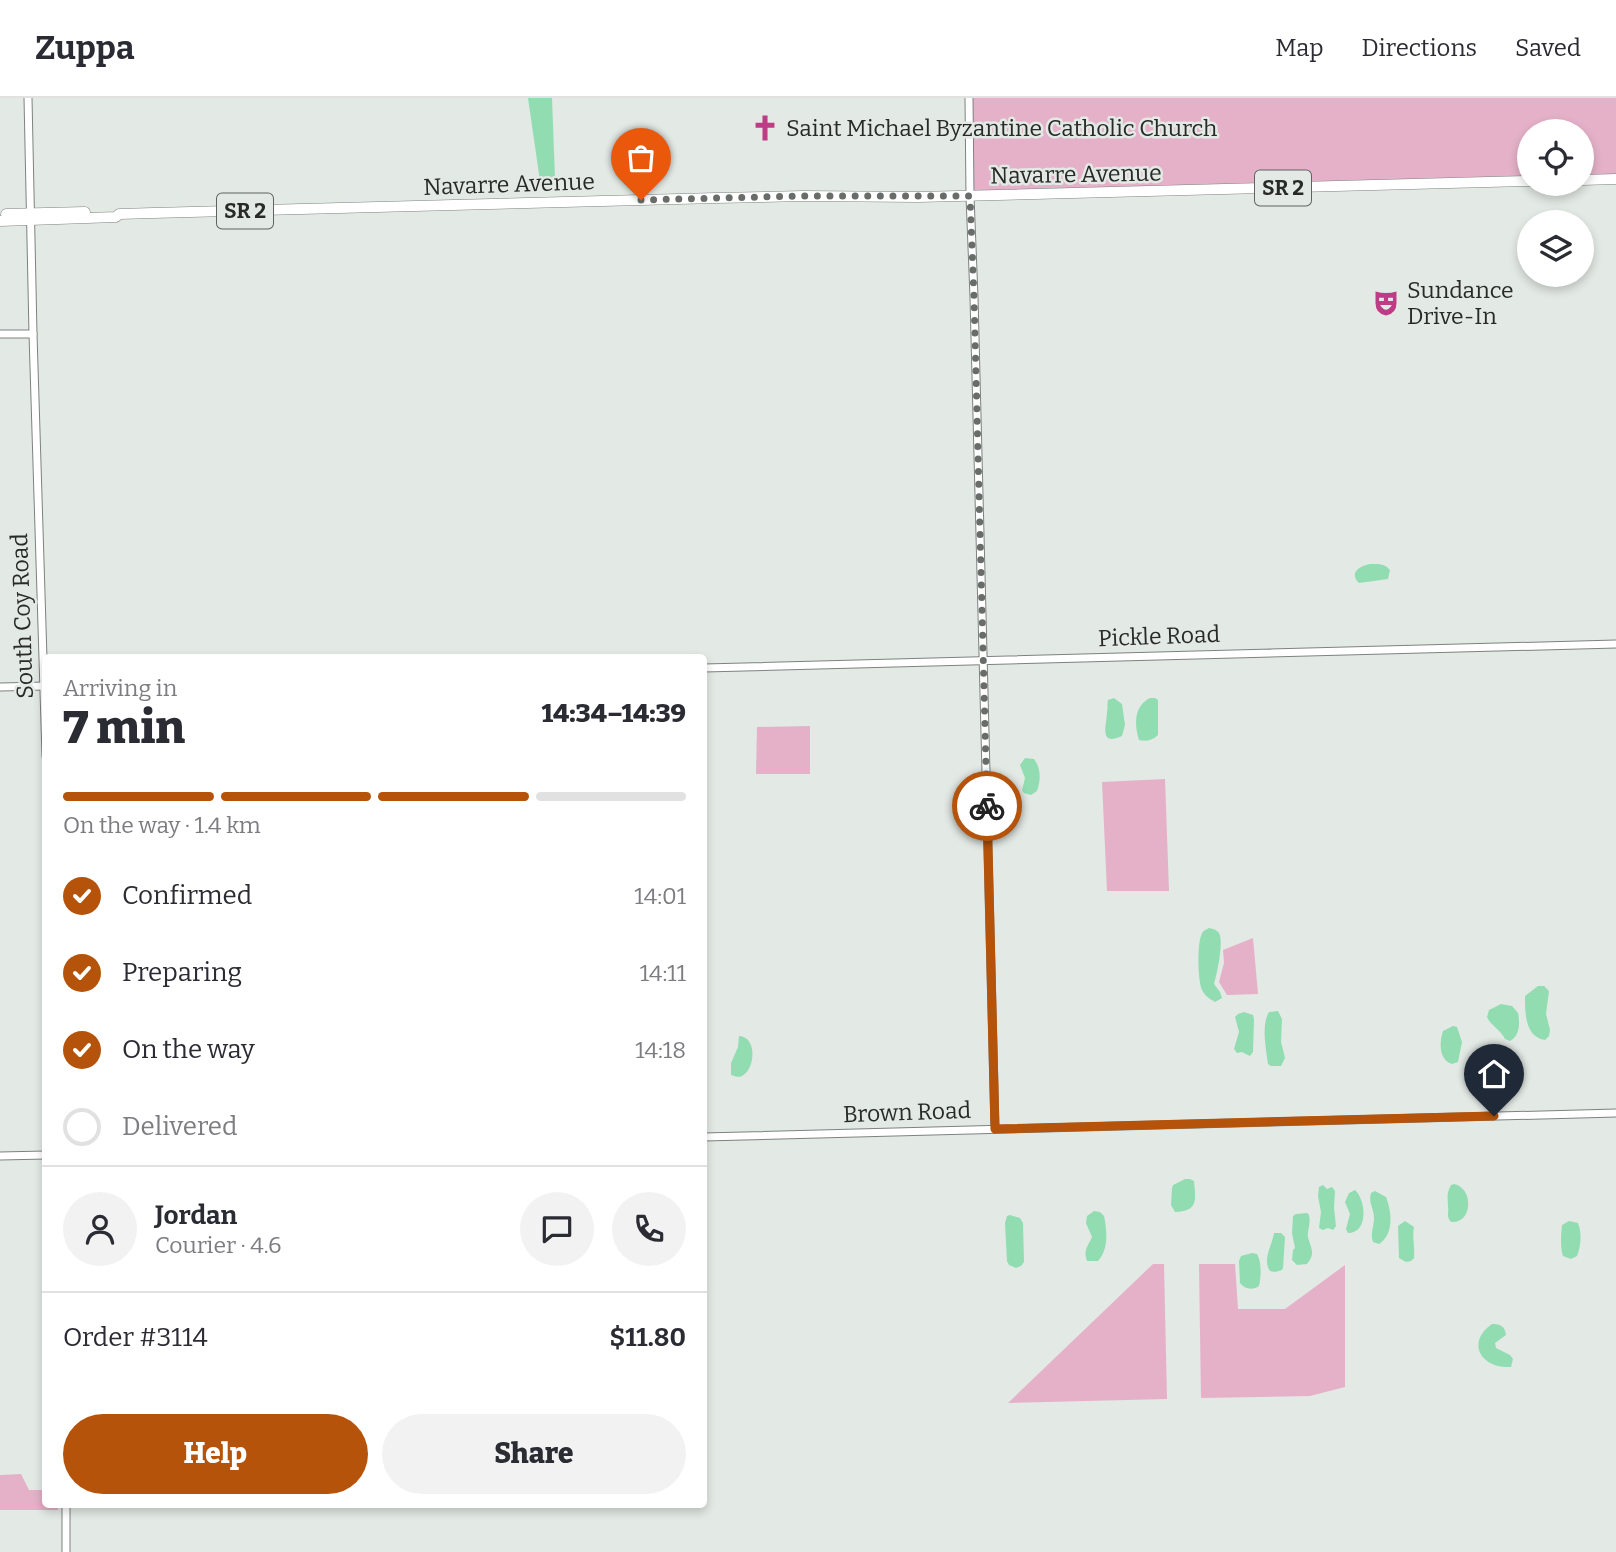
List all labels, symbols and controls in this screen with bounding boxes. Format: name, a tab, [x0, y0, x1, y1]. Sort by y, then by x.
text: Zuppa	[35, 28, 134, 68]
text: Map	[1275, 34, 1324, 62]
text: Directions	[1362, 34, 1477, 62]
text: Saved	[1515, 34, 1581, 62]
church icon: Saint Michael Byzantine Catholic Church	[750, 113, 780, 143]
place label: Saint Michael Byzantine Catholic Church	[786, 114, 1217, 142]
map controls	[1517, 119, 1594, 287]
button: locate	[1517, 119, 1594, 196]
pin	[611, 128, 671, 200]
icon: bag	[622, 139, 660, 177]
street label: Navarre Avenue	[990, 159, 1162, 189]
street label: Navarre Avenue	[423, 167, 595, 201]
road number: SR 2	[1255, 170, 1311, 206]
road number: SR 2	[217, 194, 273, 228]
button: layers	[1517, 210, 1594, 287]
place label: Sundance Drive-In	[1407, 276, 1514, 330]
theatre icon: Sundance Drive-In	[1371, 288, 1401, 318]
street label: South Coy Road	[5, 532, 39, 699]
street label: Pickle Road	[1097, 620, 1221, 652]
text: Arriving in	[63, 674, 177, 702]
text: 14:34–14:39	[542, 698, 686, 729]
text: 7 min	[63, 700, 185, 755]
courier	[952, 771, 1022, 841]
icon: bike	[968, 787, 1006, 825]
text: On the way · 1.4 km	[63, 811, 261, 839]
icon: check	[63, 877, 101, 915]
text: Confirmed	[122, 880, 252, 911]
text: 14:01	[634, 882, 686, 910]
icon: check	[63, 954, 101, 992]
text: Preparing	[122, 957, 242, 988]
text: 14:11	[640, 959, 686, 987]
icon: check	[63, 1031, 101, 1069]
text: On the way	[122, 1034, 255, 1065]
text: 14:18	[635, 1036, 686, 1064]
pin	[1464, 1044, 1524, 1116]
icon: home	[1475, 1055, 1513, 1093]
street label: Brown Road	[842, 1096, 972, 1128]
text: Delivered	[122, 1111, 237, 1142]
button: person	[63, 1192, 137, 1266]
button: chat	[520, 1192, 594, 1266]
button: phone	[612, 1192, 686, 1266]
text: Jordan	[155, 1200, 237, 1231]
text: Courier · 4.6	[155, 1231, 282, 1259]
text: Order #3114	[63, 1322, 208, 1353]
text: $11.80	[609, 1322, 686, 1353]
button: Help	[63, 1414, 368, 1494]
button: Share	[382, 1414, 686, 1494]

